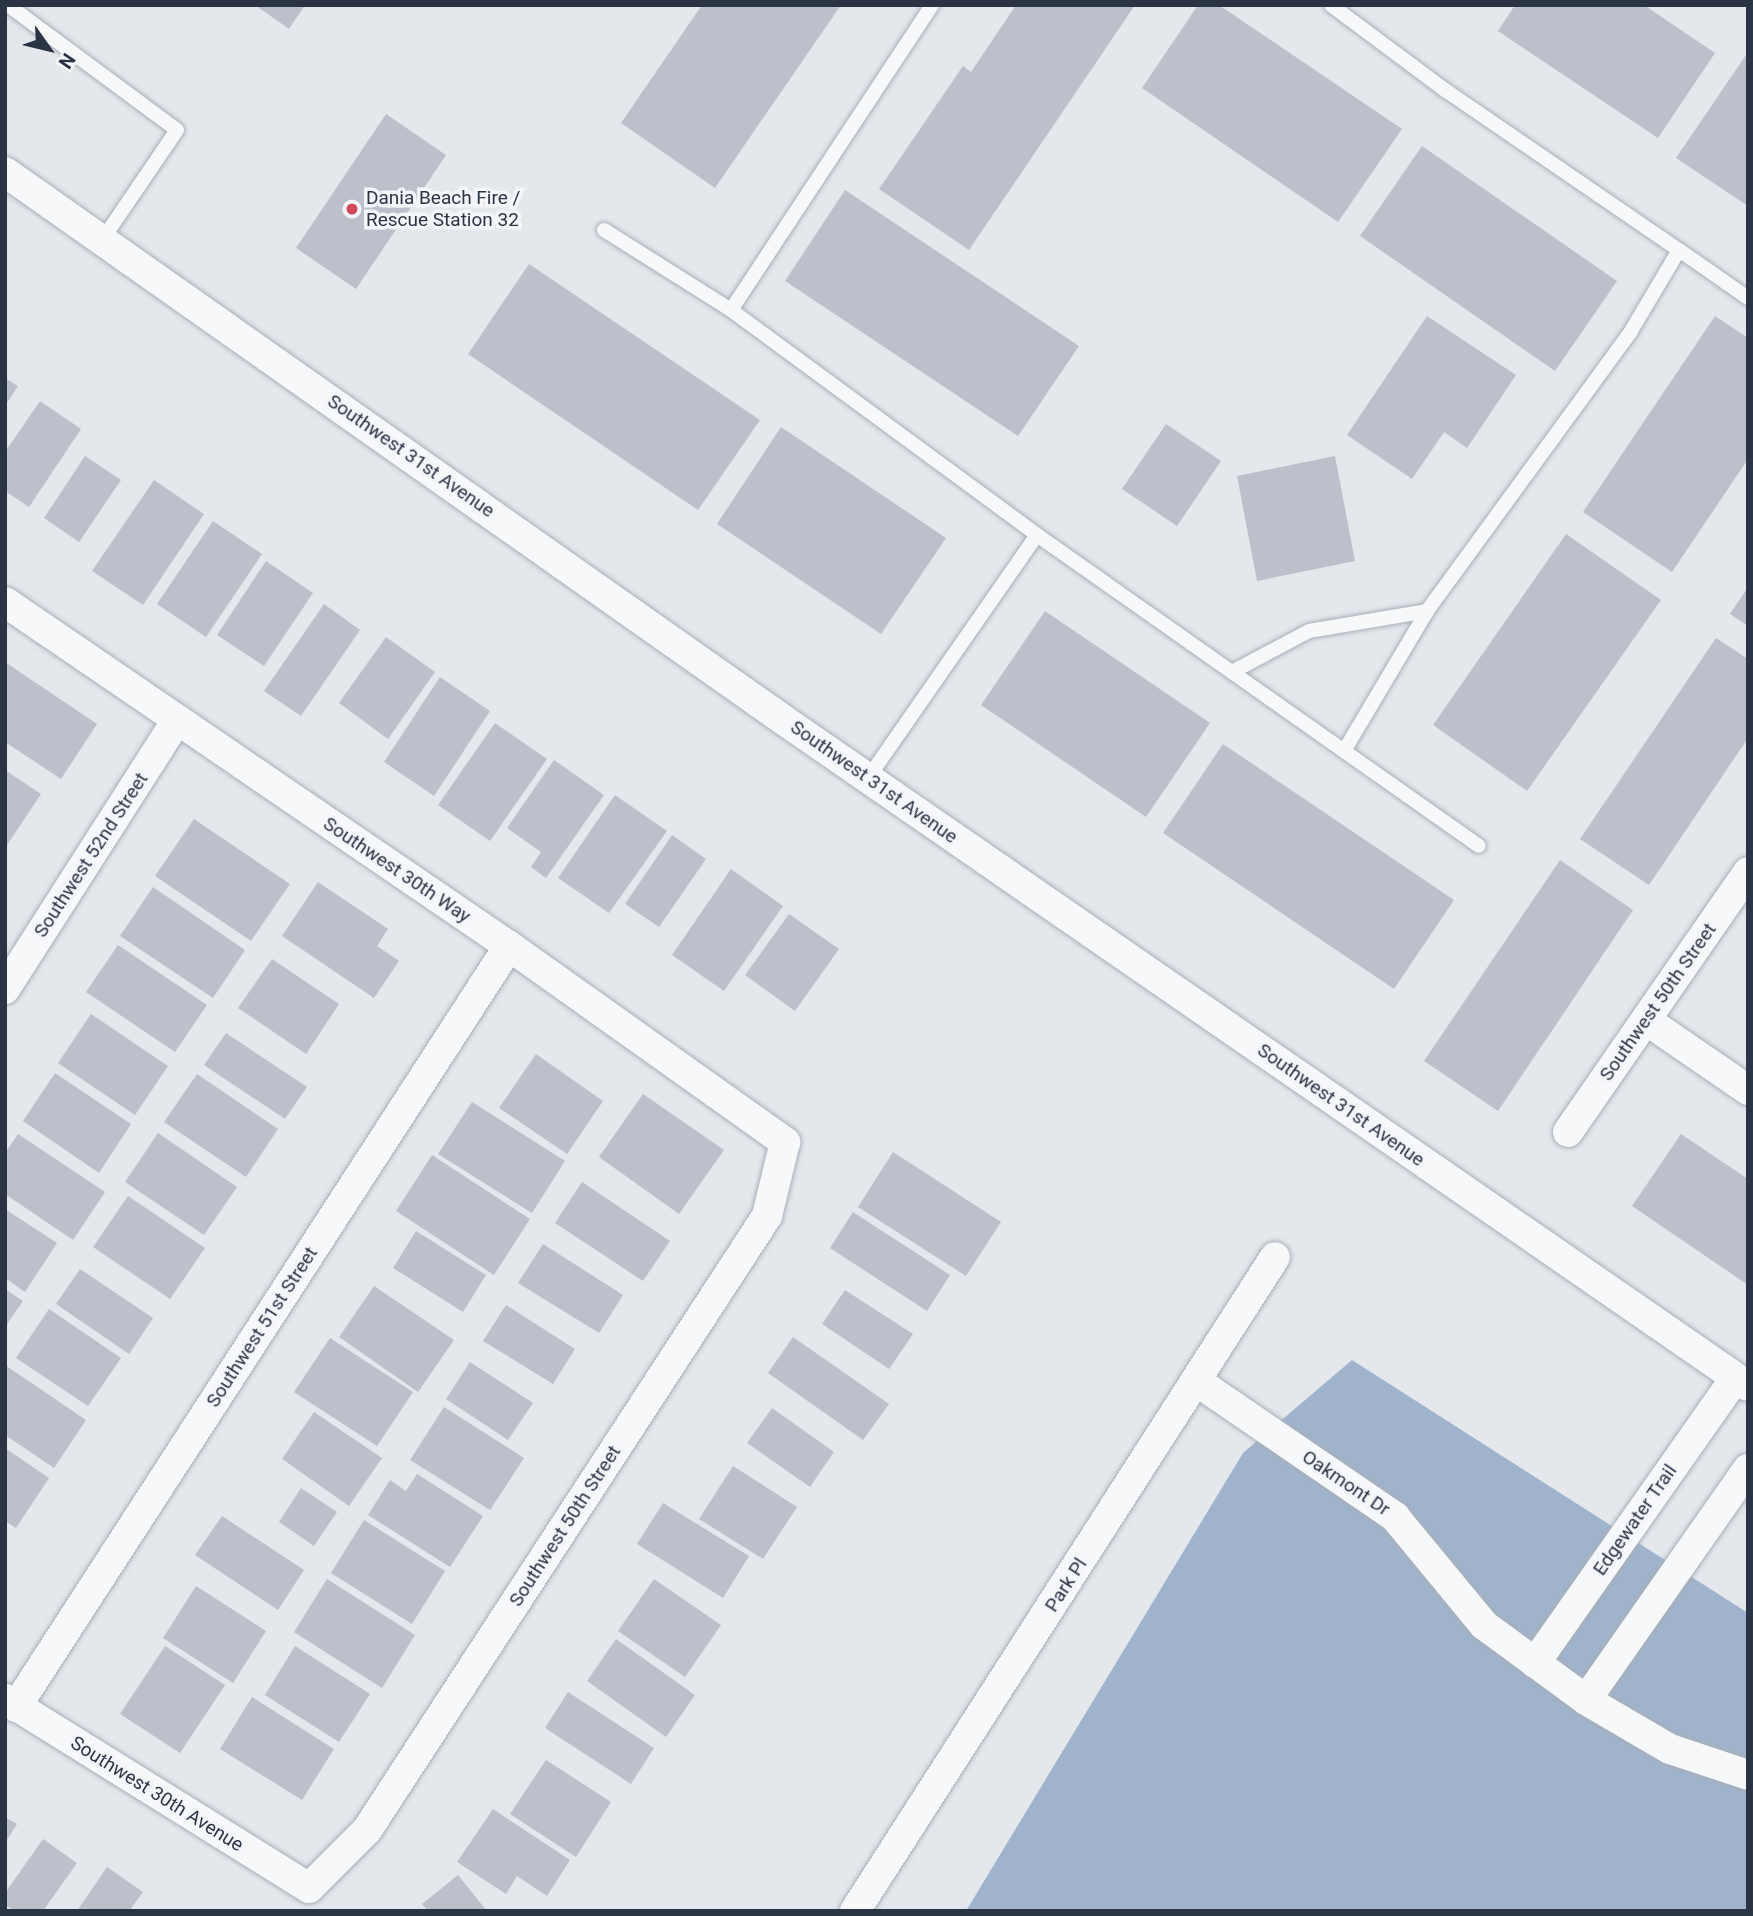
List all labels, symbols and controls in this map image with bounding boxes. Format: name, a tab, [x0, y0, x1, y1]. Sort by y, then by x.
north arrow	[14, 14, 84, 84]
text: N	[54, 49, 80, 73]
place label: Dania Beach Fire / Rescue Station 32	[366, 187, 520, 231]
marker: Dania Beach Fire / Rescue Station 32	[344, 201, 360, 217]
street label: Southwest 31st Avenue	[323, 390, 499, 522]
street label: Southwest 31st Avenue	[786, 716, 962, 848]
street label: Southwest 52nd Street	[29, 768, 153, 942]
street label: Southwest 30th Way	[319, 812, 475, 928]
street label: Southwest 50th Street	[1595, 919, 1721, 1085]
street label: Southwest 31st Avenue	[1253, 1039, 1429, 1171]
street label: Southwest 51st Street	[202, 1243, 322, 1411]
street label: Southwest 50th Street	[504, 1441, 626, 1611]
street label: Oakmont Dr	[1298, 1445, 1394, 1521]
street label: Edgewater Trail	[1588, 1460, 1682, 1580]
street label: Park Pl	[1040, 1554, 1092, 1616]
street label: Southwest 30th Avenue	[66, 1732, 248, 1856]

